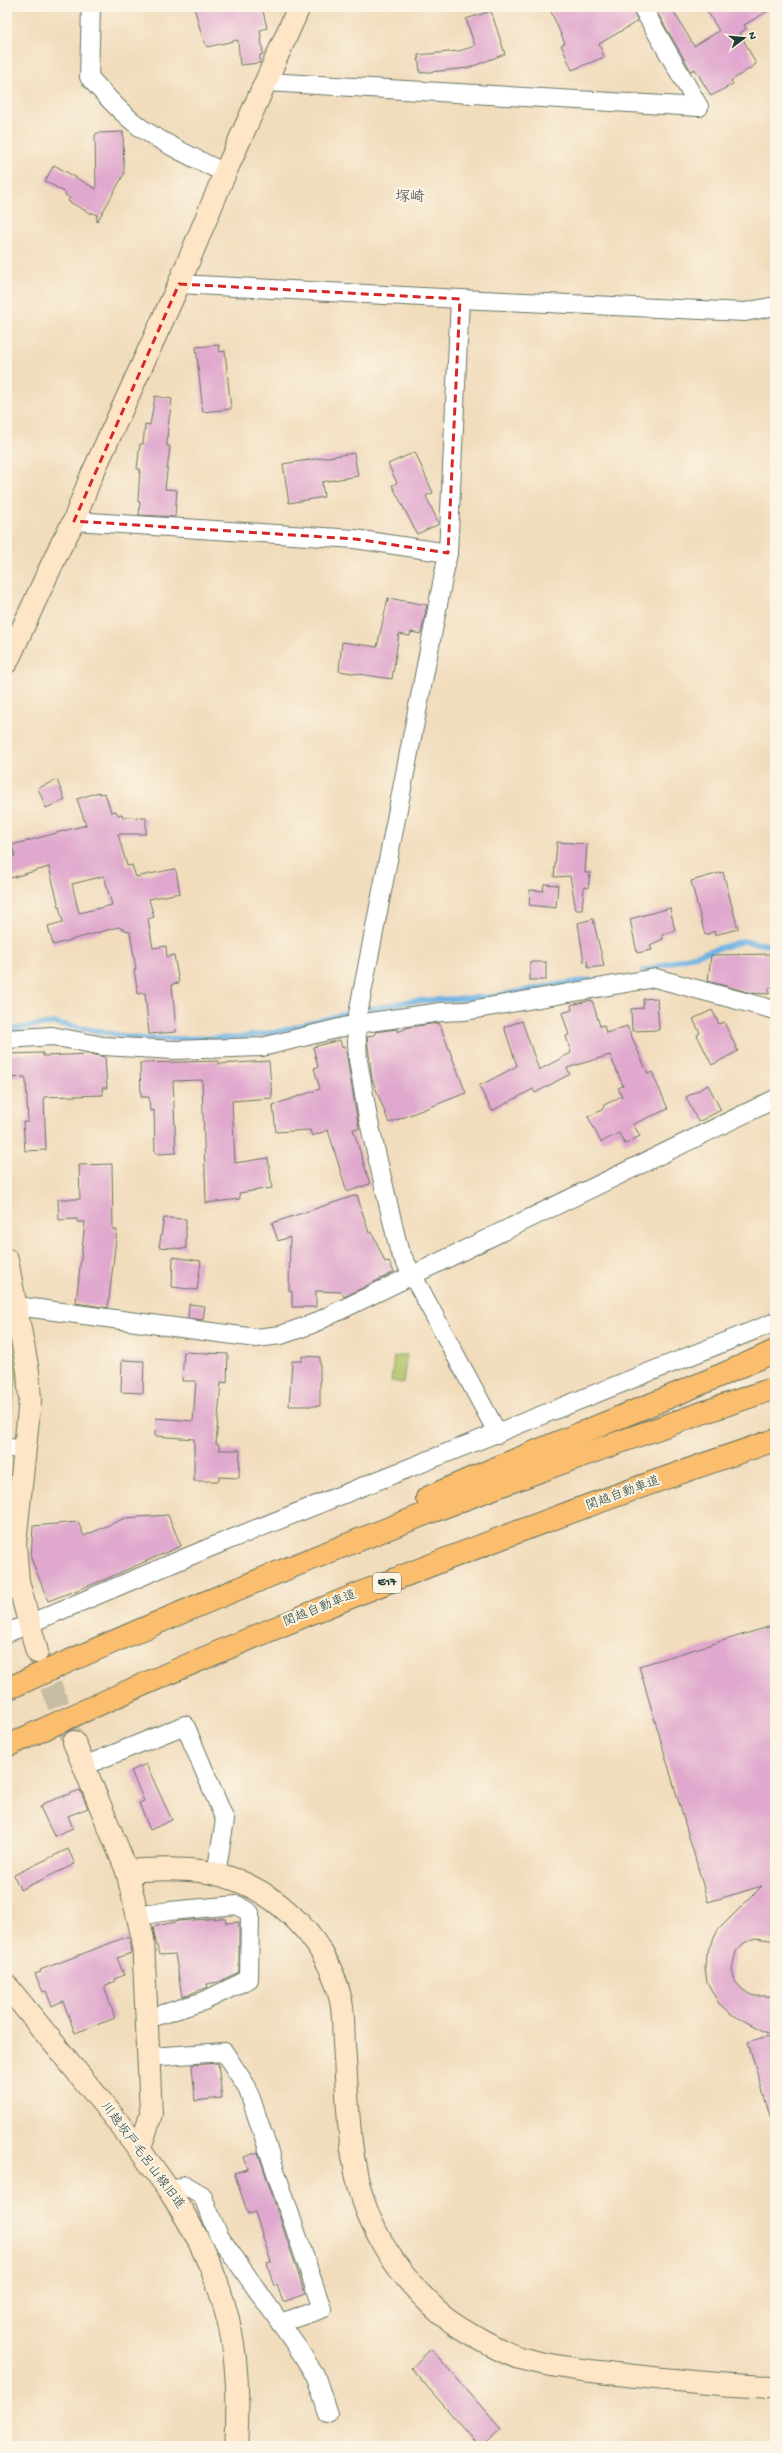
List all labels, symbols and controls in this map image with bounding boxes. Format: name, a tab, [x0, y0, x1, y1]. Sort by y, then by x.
north arrow	[724, 18, 764, 58]
text: N	[745, 31, 758, 41]
district label: 塚崎	[395, 188, 425, 207]
street label: 関越自動車道	[583, 1473, 662, 1514]
road number: E17	[373, 1573, 401, 1593]
street label: 関越自動車道	[281, 1587, 359, 1631]
street label: 川越坂戸毛呂山線旧道	[97, 2099, 188, 2212]

